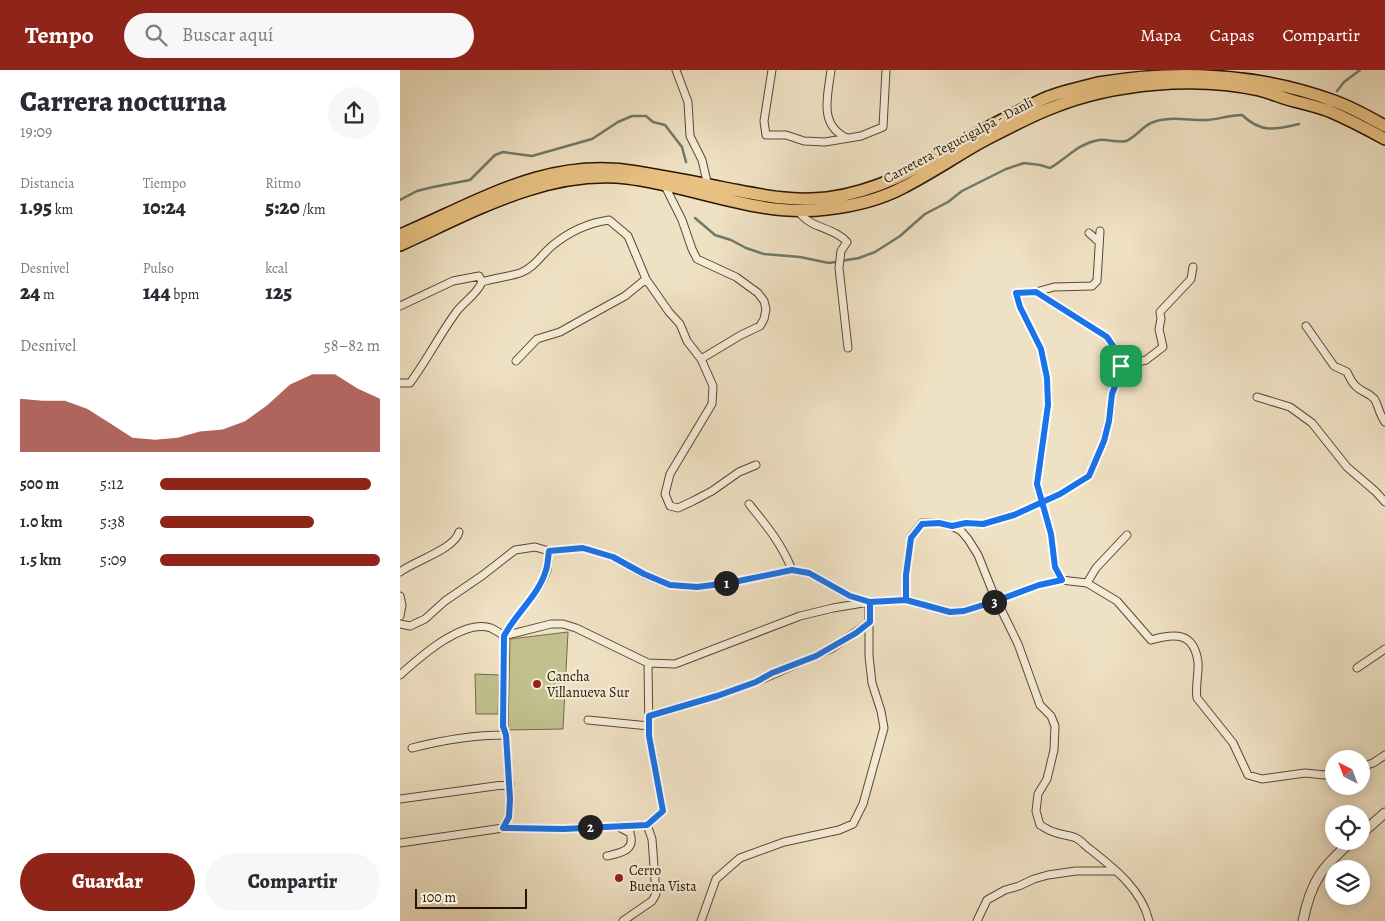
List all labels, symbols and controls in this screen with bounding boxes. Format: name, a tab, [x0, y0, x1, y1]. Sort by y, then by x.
search box	[124, 13, 474, 58]
text: Tempo	[25, 19, 94, 51]
icon: search	[142, 21, 170, 49]
text: Buscar aquí	[182, 22, 273, 48]
text: Mapa	[1140, 23, 1182, 47]
text: Capas	[1210, 23, 1254, 47]
text: Compartir	[1282, 23, 1360, 47]
text: Carrera nocturna	[20, 83, 227, 121]
button: share	[328, 87, 380, 139]
street label: Carretera Tegucigalpa - Danli	[880, 93, 1037, 188]
text: 19:09	[20, 121, 52, 143]
text: Distancia	[20, 174, 75, 193]
text: Tiempo	[143, 174, 186, 193]
text: Ritmo	[265, 174, 301, 193]
text: 1.95	[20, 193, 52, 221]
text: 10:24	[143, 193, 186, 221]
text: 5:20	[265, 193, 300, 221]
text: km	[52, 200, 73, 219]
text: /km	[300, 200, 326, 219]
text: Desnivel	[20, 259, 69, 278]
text: Pulso	[143, 259, 174, 278]
text: kcal	[265, 259, 288, 278]
text: 24	[20, 278, 40, 306]
text: 144	[143, 278, 170, 306]
text: 125	[265, 278, 292, 306]
text: m	[40, 285, 55, 304]
text: bpm	[170, 285, 199, 304]
text: Desnivel	[20, 335, 76, 357]
text: 58–82 m	[324, 335, 380, 357]
pin	[1100, 345, 1142, 387]
icon: arrive	[1107, 352, 1135, 380]
text: 500 m	[20, 473, 59, 495]
text: 5:12	[100, 473, 124, 495]
text: 1.0 km	[20, 511, 63, 533]
text: 5:38	[100, 511, 125, 533]
text: 1.5 km	[20, 549, 61, 571]
text: 5:09	[100, 549, 127, 571]
pin: 1	[714, 570, 738, 596]
text: 1	[724, 574, 729, 593]
pin: 3	[982, 590, 1006, 614]
text: 3	[991, 593, 998, 612]
place label: Cancha Villanueva Sur	[546, 667, 630, 702]
marker: Cancha Villanueva Sur	[531, 678, 543, 690]
north arrow	[1325, 750, 1370, 795]
map controls	[1325, 750, 1370, 905]
button: locate	[1325, 805, 1370, 850]
pin: 2	[578, 814, 602, 840]
text: 2	[587, 818, 594, 837]
button: Guardar	[20, 853, 195, 911]
button: Compartir	[205, 853, 380, 911]
button: layers	[1325, 860, 1370, 905]
place label: Cerro Buena Vista	[629, 861, 697, 896]
marker: Cerro Buena Vista	[613, 872, 625, 884]
scale bar	[415, 886, 528, 909]
text: 100 m	[422, 888, 456, 907]

